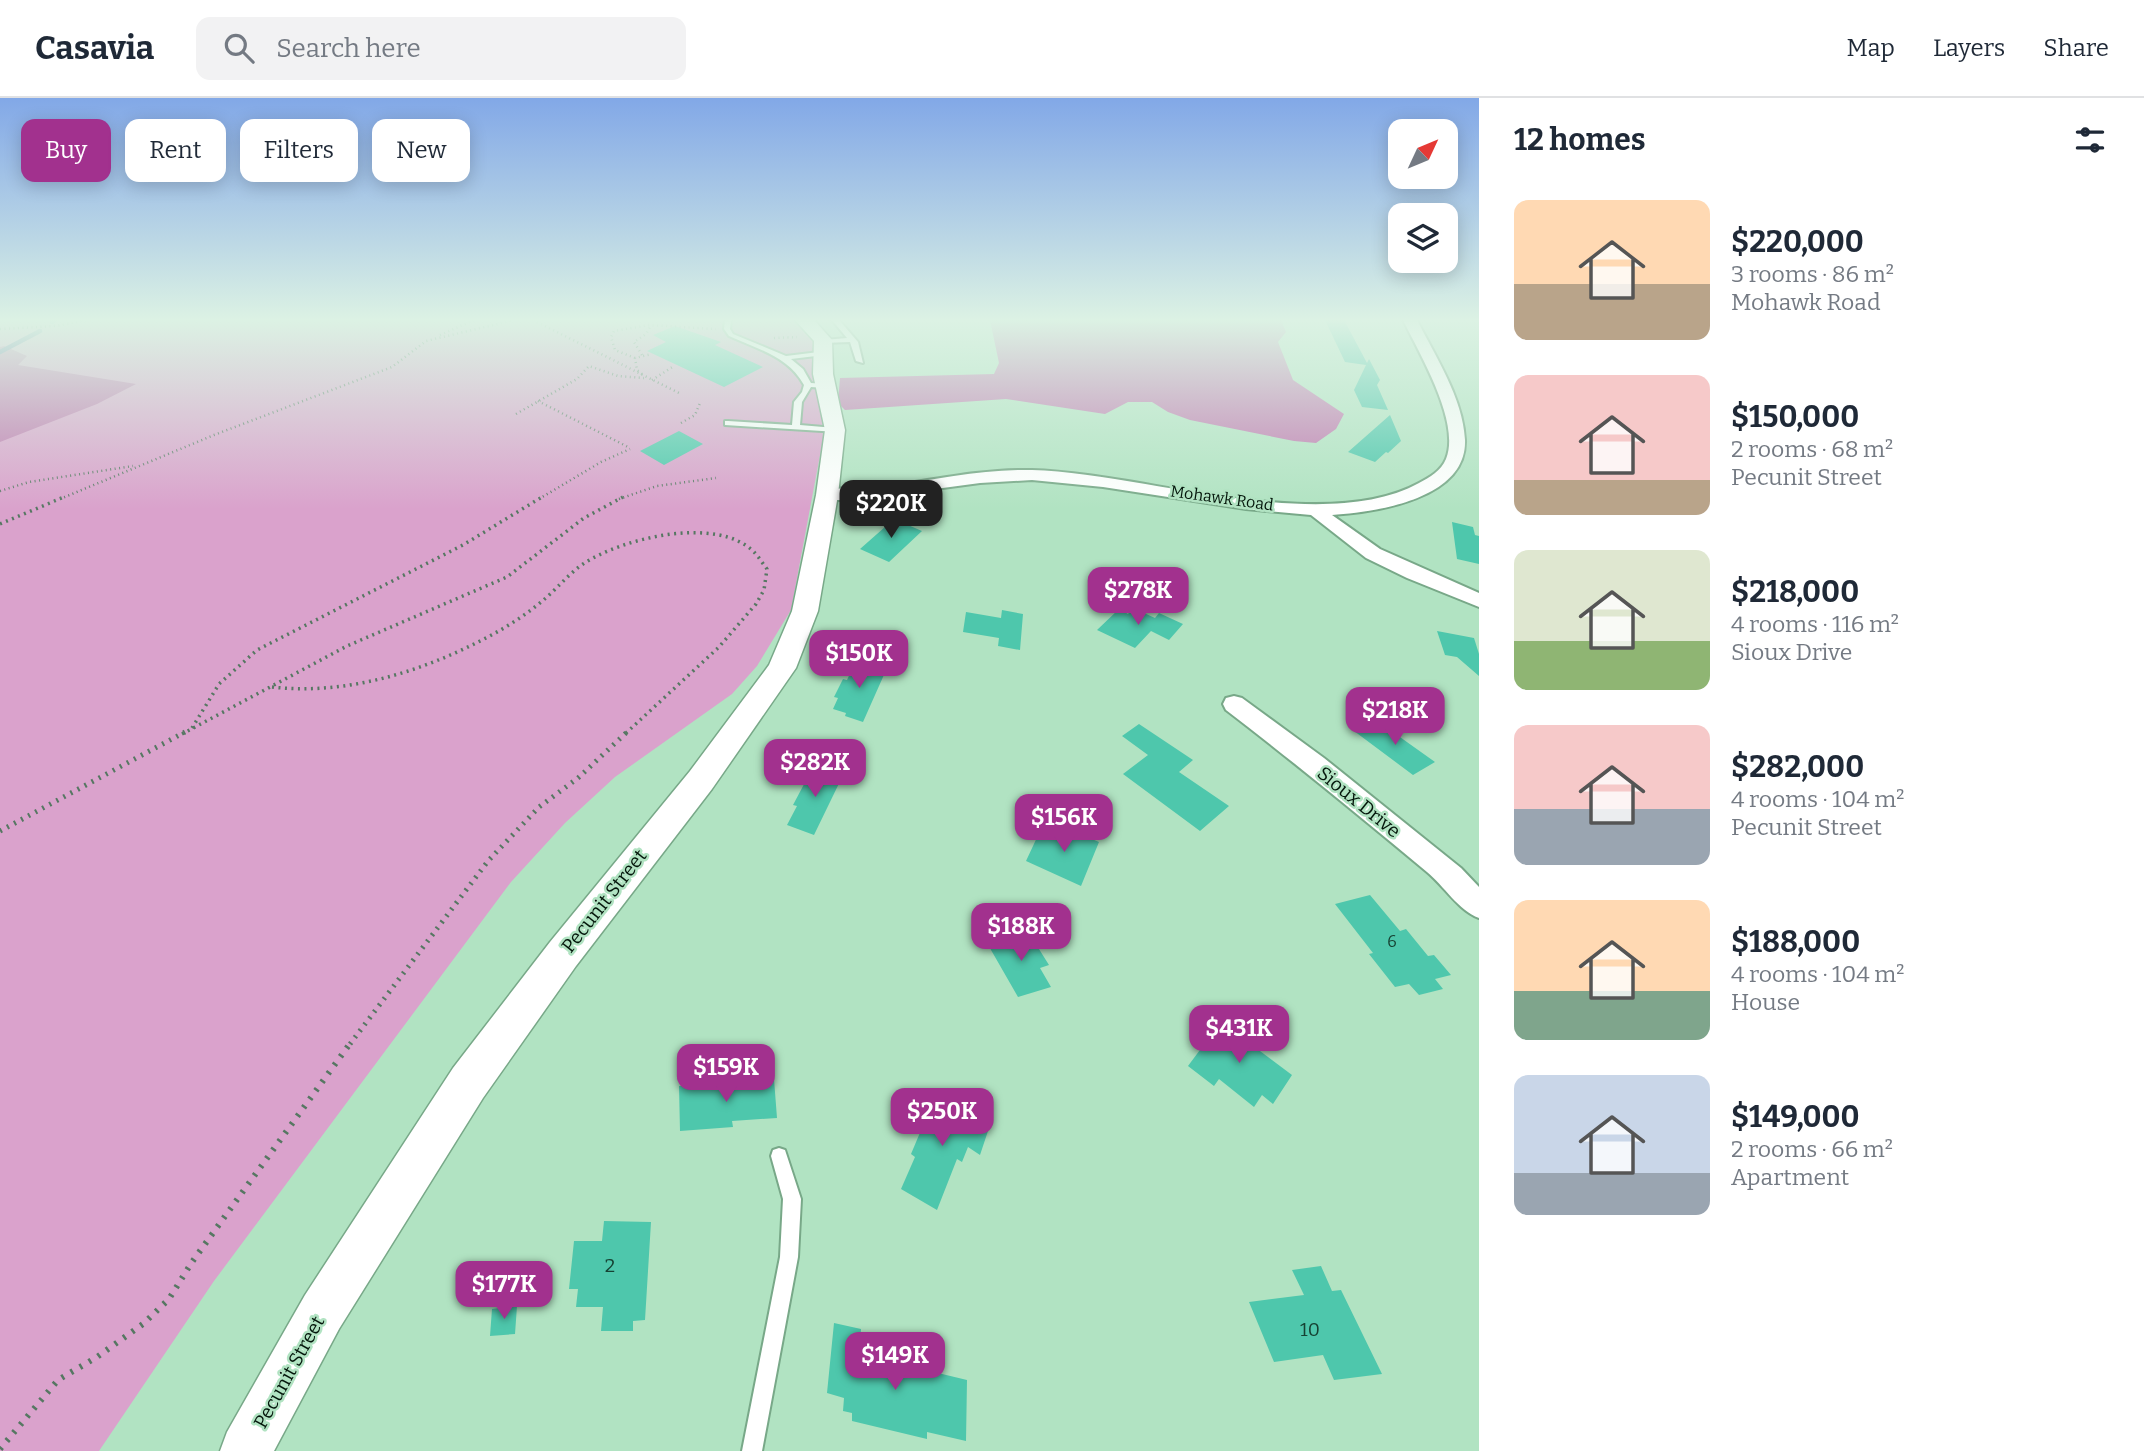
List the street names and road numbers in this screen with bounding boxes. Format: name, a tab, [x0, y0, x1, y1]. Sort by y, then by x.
street label: Mohawk Road	[1169, 481, 1275, 515]
street label: Sioux Drive	[1313, 762, 1405, 842]
street label: Pecunit Street	[557, 845, 651, 957]
street label: Pecunit Street	[249, 1312, 329, 1432]

